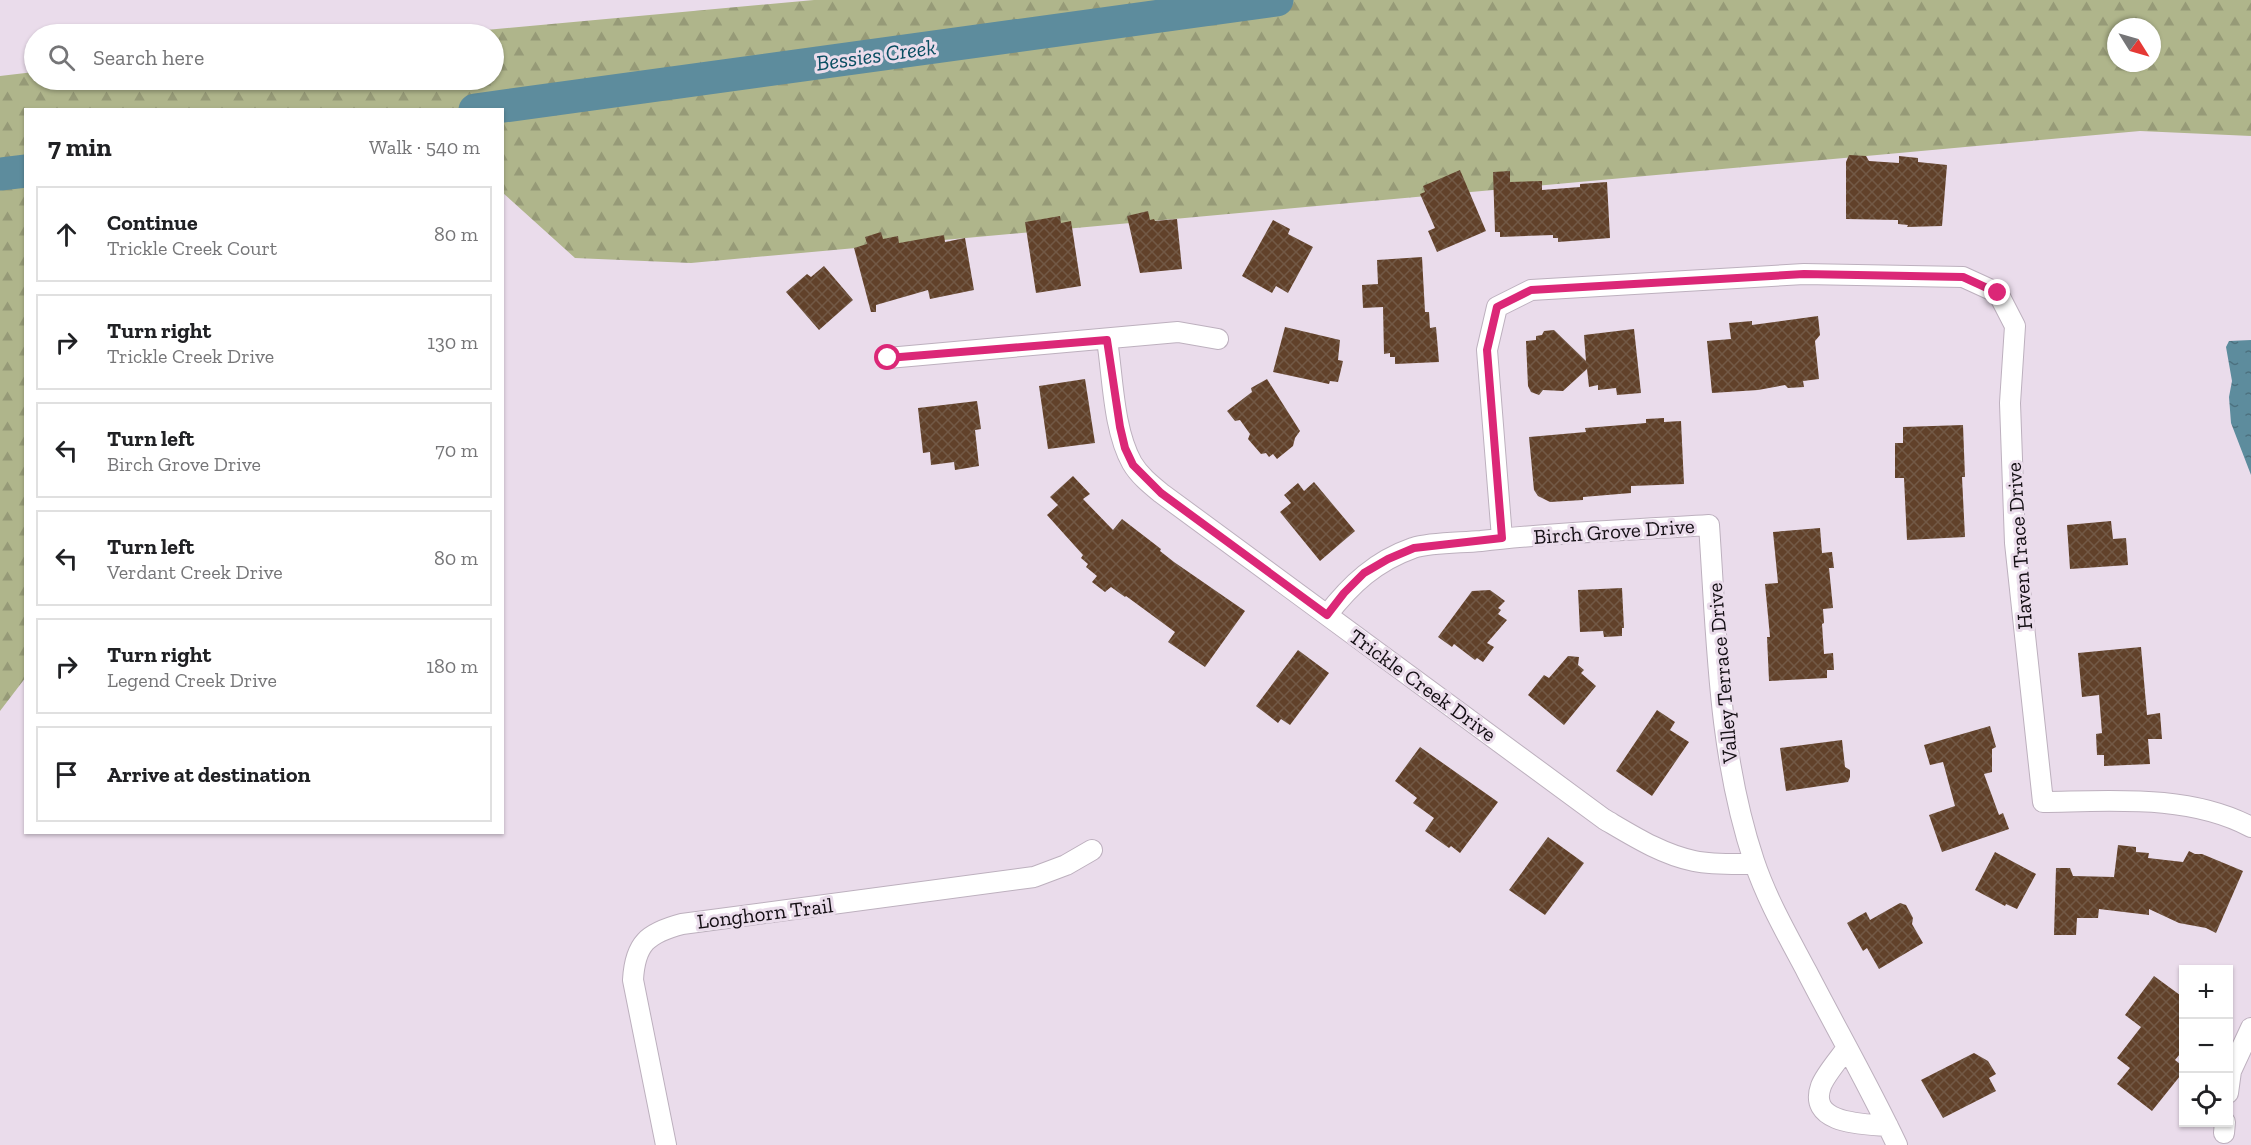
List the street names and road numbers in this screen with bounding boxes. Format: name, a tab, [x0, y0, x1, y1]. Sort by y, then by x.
street label: Haven Trace Drive	[2001, 462, 2037, 630]
street label: Birch Grove Drive	[1533, 513, 1696, 549]
street label: Valley Terrace Drive	[1702, 582, 1742, 765]
street label: Trickle Creek Drive	[1345, 623, 1501, 747]
street label: Longhorn Trail	[696, 892, 835, 934]

